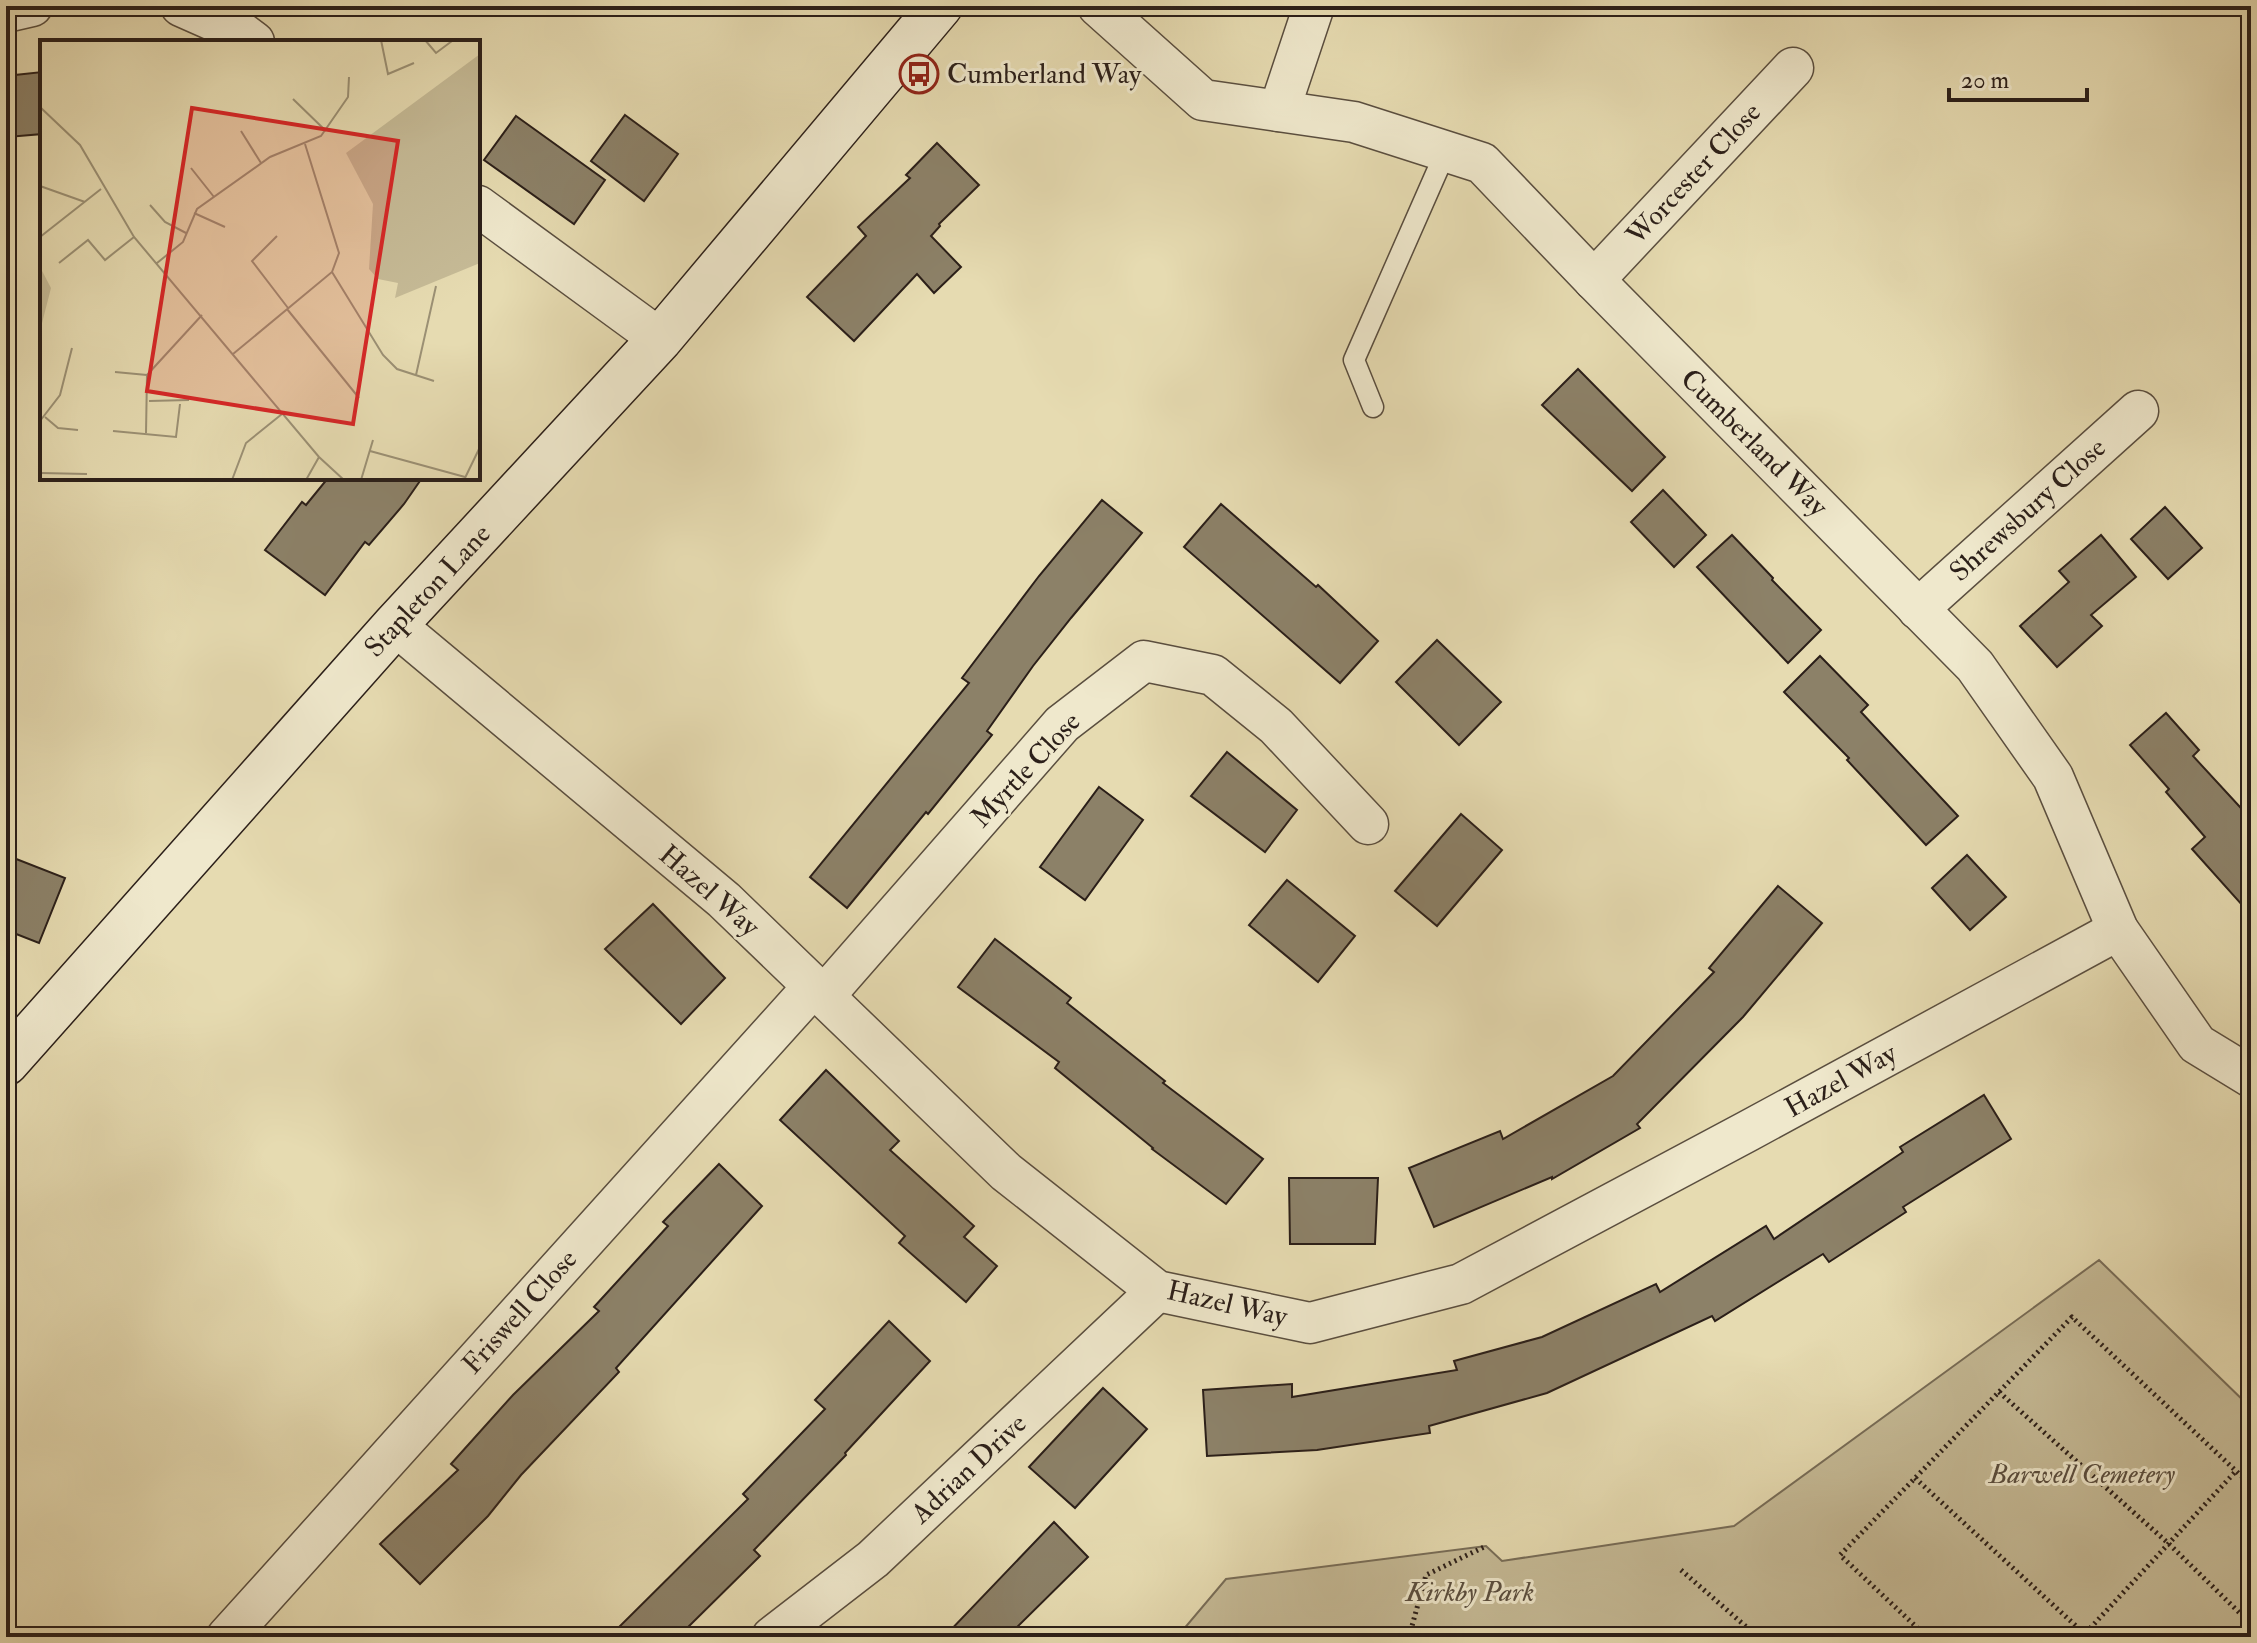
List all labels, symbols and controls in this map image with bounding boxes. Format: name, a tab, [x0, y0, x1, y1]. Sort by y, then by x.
inset map	[40, 40, 480, 480]
scale bar	[1949, 52, 2087, 102]
bus stop icon: Cumberland Way	[898, 53, 940, 95]
place label: Cumberland Way	[947, 57, 1142, 92]
text: 20 m	[1961, 65, 2010, 96]
street label: Worcester Close	[1619, 95, 1769, 253]
street label: Cumberland Way	[1673, 362, 1836, 525]
street label: Shrewsbury Close	[1943, 430, 2114, 589]
street label: Stapleton Lane	[357, 517, 499, 665]
street label: Myrtle Close	[964, 705, 1089, 835]
street label: Hazel Way	[651, 838, 767, 945]
street label: Hazel Way	[1779, 1036, 1904, 1126]
street label: Friswell Close	[455, 1242, 585, 1382]
street label: Hazel Way	[1163, 1273, 1291, 1335]
street label: Adrian Drive	[903, 1406, 1034, 1532]
park label: Barwell Cemetery	[1987, 1457, 2175, 1492]
park label: Kirkby Park	[1404, 1575, 1534, 1610]

